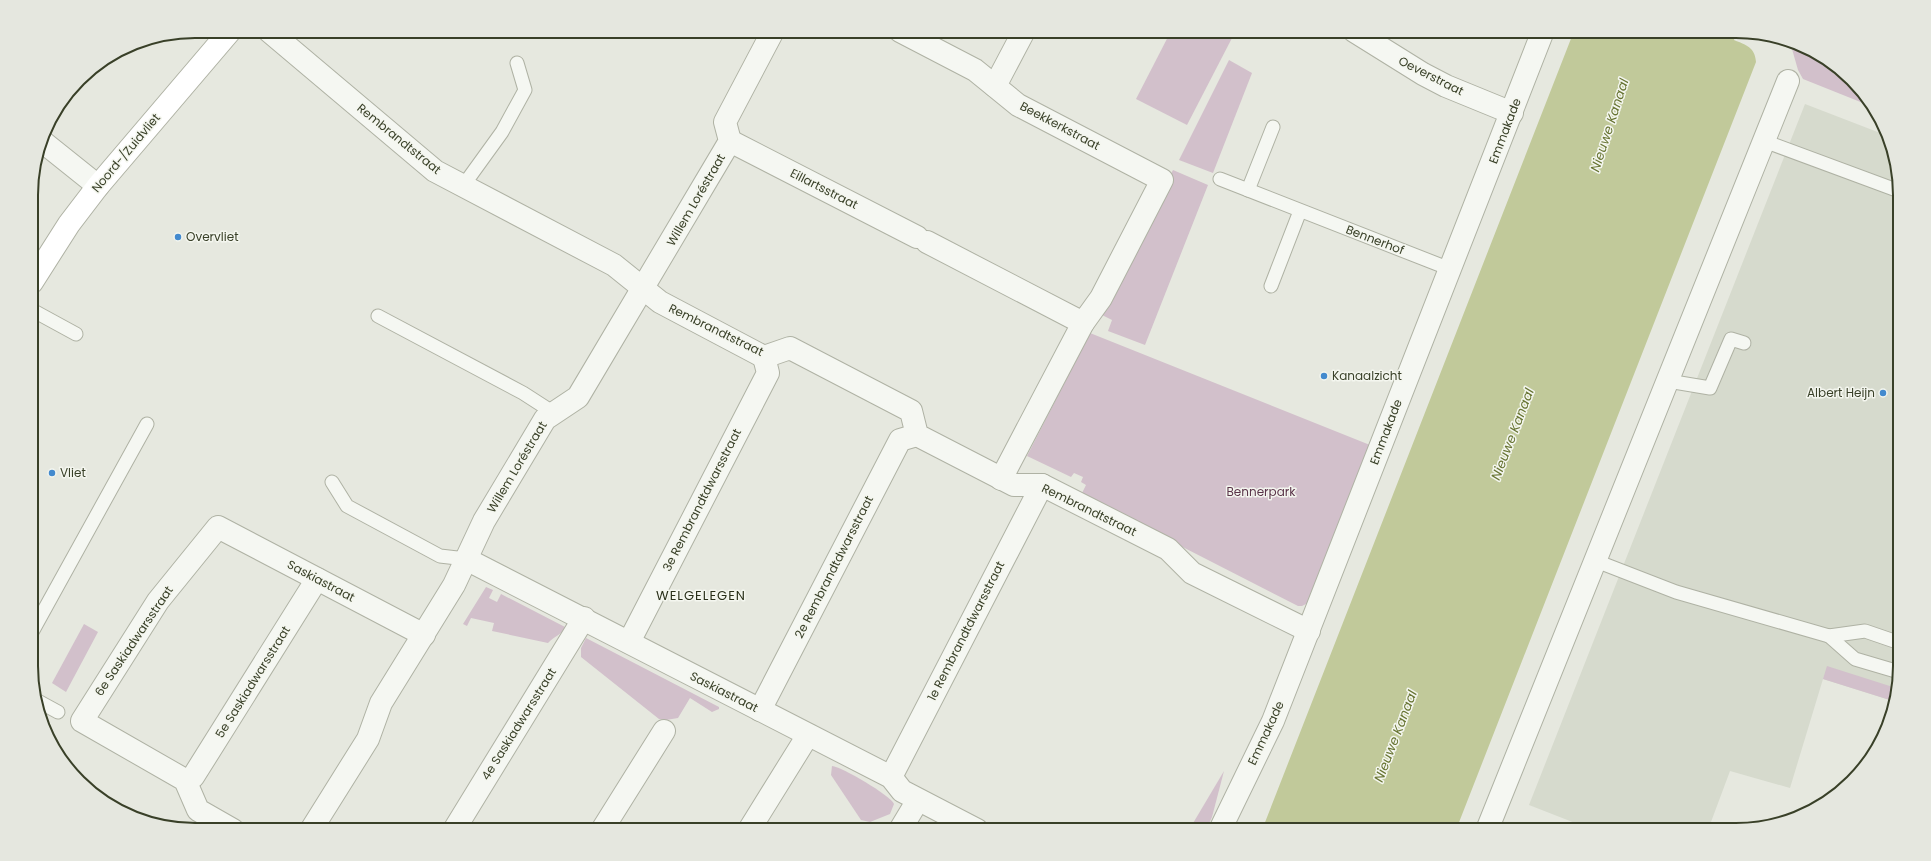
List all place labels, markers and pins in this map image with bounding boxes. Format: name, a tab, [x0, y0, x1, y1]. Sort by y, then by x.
place label: Overvliet	[186, 228, 239, 245]
marker: Overvliet	[173, 232, 183, 242]
place label: Kanaalzicht	[1332, 367, 1402, 384]
marker: Kanaalzicht	[1319, 371, 1329, 381]
place label: Albert Heijn	[1807, 384, 1875, 401]
marker: Albert Heijn	[1878, 388, 1888, 398]
place label: Vliet	[60, 464, 86, 481]
marker: Vliet	[47, 468, 57, 478]

